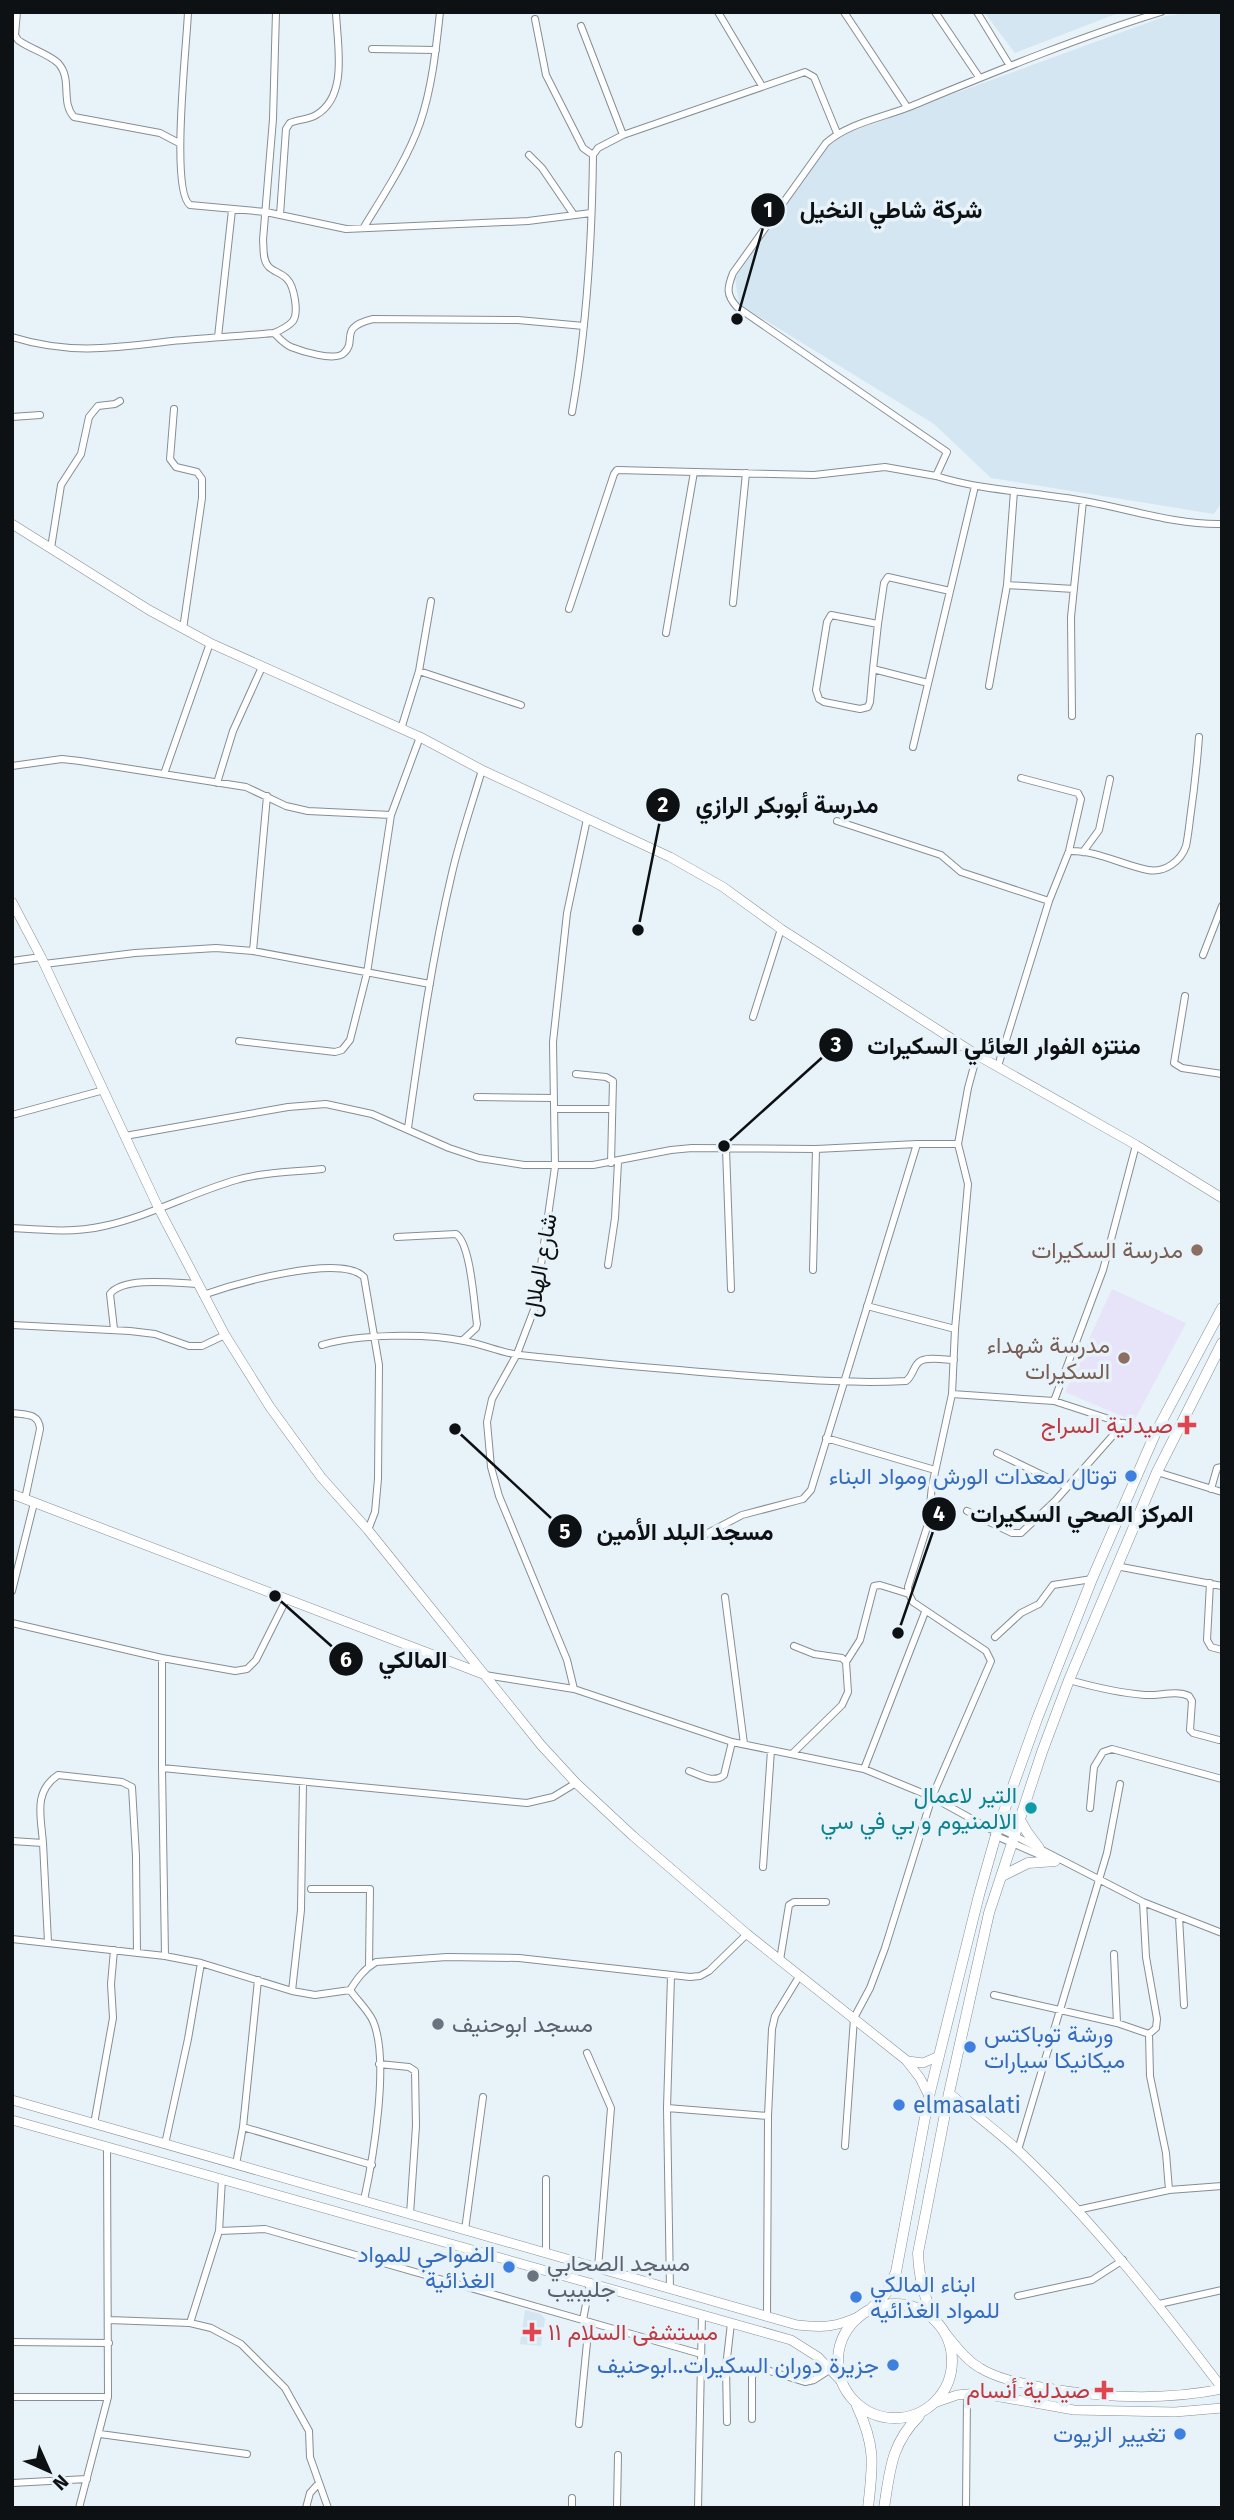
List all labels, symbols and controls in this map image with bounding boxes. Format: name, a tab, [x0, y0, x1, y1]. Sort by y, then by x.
callout: شركة شاطي النخيل	[751, 188, 997, 233]
text: شركة شاطي النخيل	[800, 196, 982, 230]
text: 1	[763, 197, 773, 223]
callout: مدرسة أبوبكر الرازي	[646, 782, 892, 827]
text: مدرسة أبوبكر الرازي	[695, 791, 879, 825]
text: 2	[658, 792, 669, 818]
callout: منتزه الفوار العائلي السكيرات	[819, 1023, 1155, 1068]
text: 3	[830, 1032, 842, 1058]
text: منتزه الفوار العائلي السكيرات	[867, 1032, 1141, 1066]
street label: شارع الهلال	[517, 1211, 565, 1319]
place label: مدرسة السكيرات	[1031, 1236, 1183, 1265]
marker: مدرسة السكيرات	[1189, 1242, 1205, 1258]
place label: مدرسة شهداء السكيرات	[987, 1331, 1110, 1386]
marker: مدرسة شهداء السكيرات	[1116, 1350, 1132, 1366]
place label: صيدلية السراج	[1041, 1411, 1173, 1441]
marker: صيدلية السراج	[1179, 1417, 1195, 1433]
place label: توتال لمعدات الورش ومواد البناء	[829, 1462, 1117, 1491]
marker: توتال لمعدات الورش ومواد البناء	[1123, 1468, 1139, 1484]
callout: المركز الصحي السكيرات	[922, 1491, 1208, 1536]
text: المركز الصحي السكيرات	[970, 1500, 1194, 1534]
text: 4	[933, 1501, 945, 1527]
callout: مسجد البلد الأمين	[548, 1509, 788, 1554]
text: مسجد البلد الأمين	[597, 1517, 773, 1546]
text: 5	[559, 1519, 571, 1545]
callout: المالكي	[329, 1637, 461, 1682]
text: المالكي	[378, 1646, 448, 1680]
text: 6	[340, 1647, 352, 1673]
place label: التير لاعمال الالمنيوم و بي في سي	[821, 1781, 1017, 1840]
marker: التير لاعمال الالمنيوم و بي في سي	[1023, 1800, 1039, 1816]
place label: مسجد ابوحنيف	[452, 2010, 593, 2039]
marker: مسجد ابوحنيف	[430, 2016, 446, 2032]
place label: ورشة توباكتس ميكانيكا سيارات	[984, 2020, 1125, 2075]
marker: ورشة توباكتس ميكانيكا سيارات	[962, 2039, 978, 2055]
place label: elmasalati	[913, 2091, 1021, 2119]
marker: elmasalati	[891, 2097, 907, 2113]
place label: الضواحي للمواد الغذائية	[358, 2240, 495, 2294]
place label: مسجد الصحابي جليبيب	[547, 2249, 690, 2303]
marker: الضواحي للمواد الغذائية	[501, 2259, 517, 2275]
marker: مسجد الصحابي جليبيب	[525, 2268, 541, 2284]
place label: ابناء المالكي للمواد الغذائيه	[870, 2270, 1000, 2325]
marker: ابناء المالكي للمواد الغذائيه	[848, 2289, 864, 2305]
place label: مستشفى السلام ١١	[548, 2318, 718, 2347]
marker: مستشفى السلام ١١	[522, 2322, 542, 2342]
place label: جزيرة دوران السكيرات..ابوحنيف	[597, 2351, 879, 2380]
marker: جزيرة دوران السكيرات..ابوحنيف	[885, 2357, 901, 2373]
place label: صيدلية أنسام	[966, 2376, 1090, 2405]
marker: صيدلية أنسام	[1096, 2382, 1112, 2398]
place label: تغيير الزيوت	[1053, 2420, 1166, 2449]
marker: تغيير الزيوت	[1172, 2426, 1188, 2442]
north arrow	[14, 2436, 84, 2506]
text: N	[48, 2470, 73, 2495]

